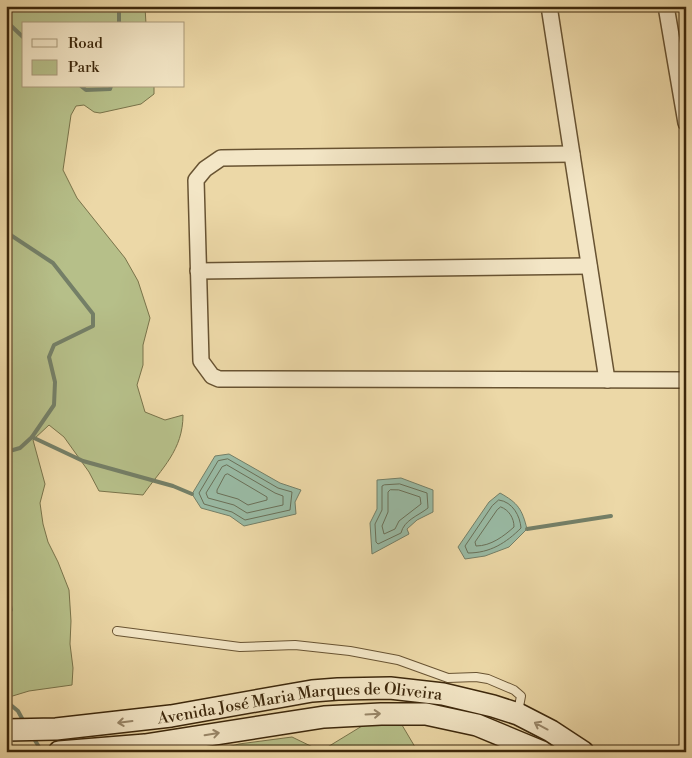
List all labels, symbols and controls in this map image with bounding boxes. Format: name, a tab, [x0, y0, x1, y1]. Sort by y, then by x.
legend	[22, 22, 185, 88]
text: Road	[68, 34, 103, 53]
text: Park	[68, 58, 100, 77]
street label: Avenida José Maria Marques de Oliveira	[156, 678, 444, 729]
one-way arrow	[365, 710, 381, 719]
one-way arrow	[118, 717, 134, 727]
one-way arrow	[534, 721, 549, 731]
one-way arrow	[203, 729, 219, 739]

